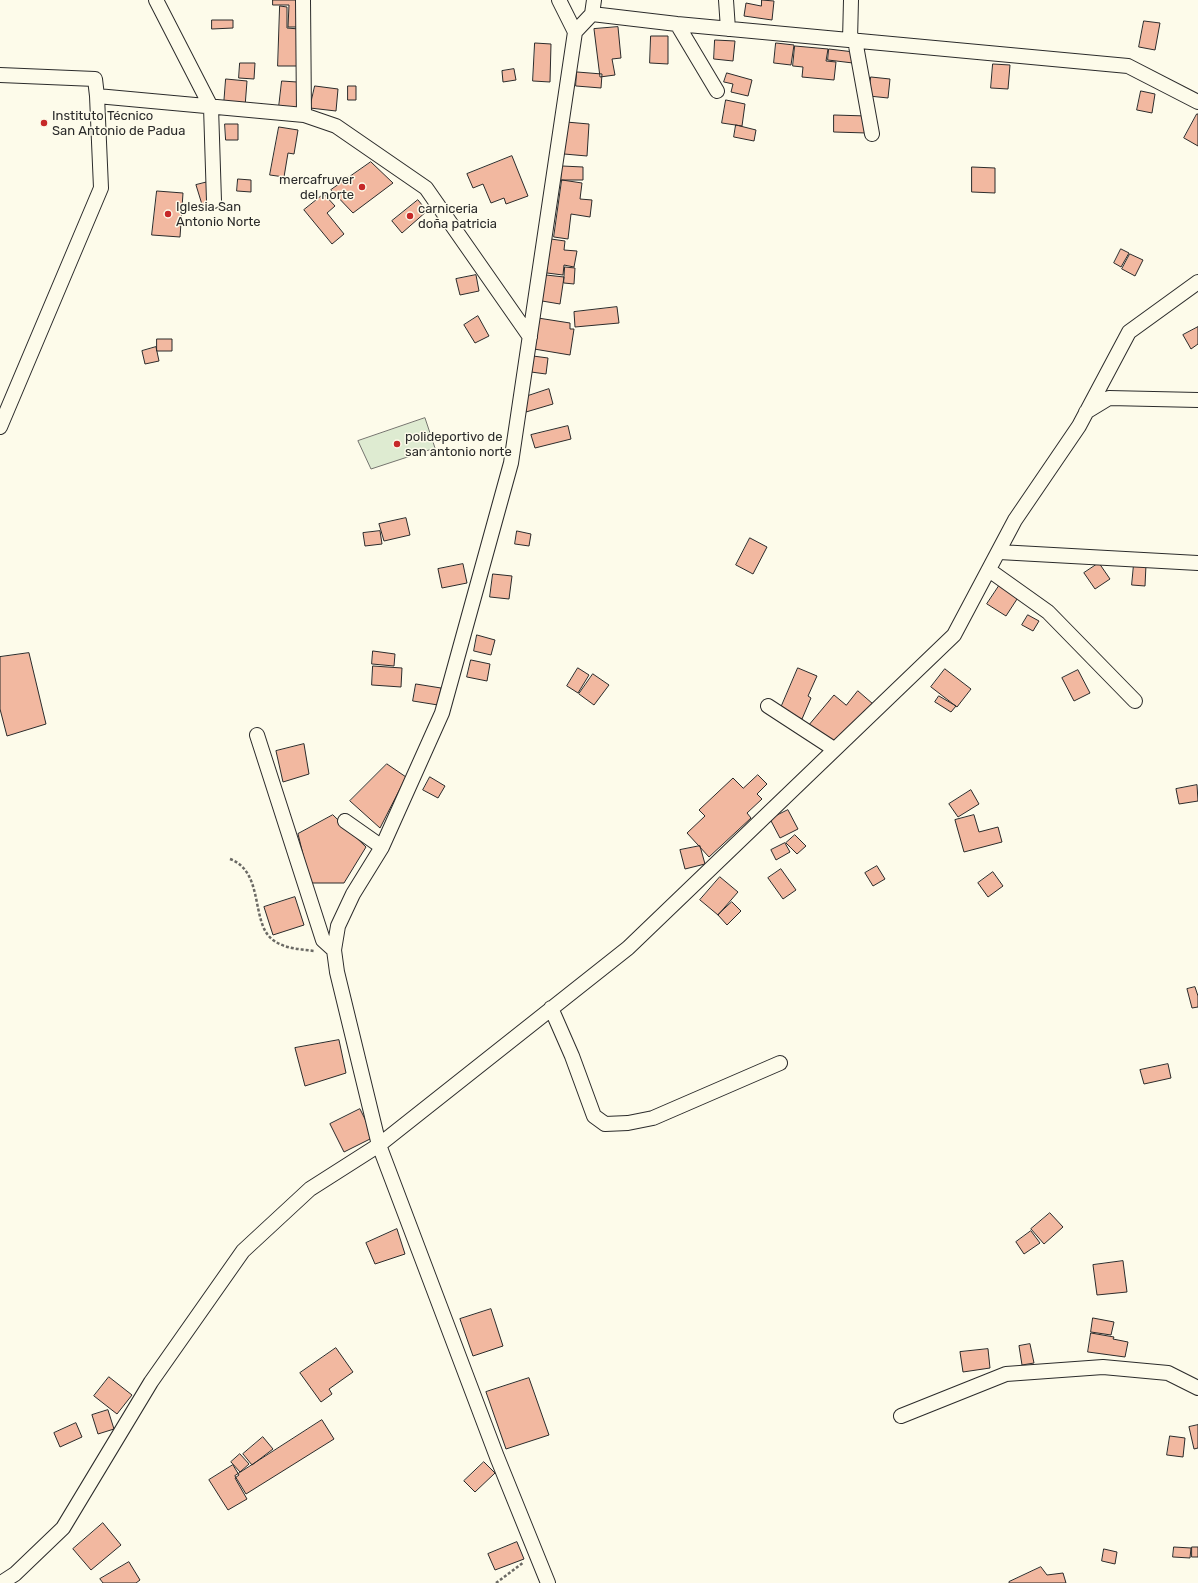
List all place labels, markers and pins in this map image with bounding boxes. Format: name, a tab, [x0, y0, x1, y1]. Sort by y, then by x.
place label: Instituto Técnico San Antonio de Padua	[52, 108, 185, 139]
marker: Instituto Técnico San Antonio de Padua	[39, 118, 49, 128]
place label: mercafruver del norte	[279, 172, 354, 203]
marker: mercafruver del norte	[357, 182, 367, 192]
place label: Iglesia San Antonio Norte	[176, 199, 261, 230]
place label: carniceria doña patricia	[418, 201, 497, 232]
marker: Iglesia San Antonio Norte	[163, 209, 173, 219]
marker: carniceria doña patricia	[405, 211, 415, 221]
place label: polideportivo de san antonio norte	[405, 429, 512, 460]
marker: polideportivo de san antonio norte	[392, 439, 402, 449]

